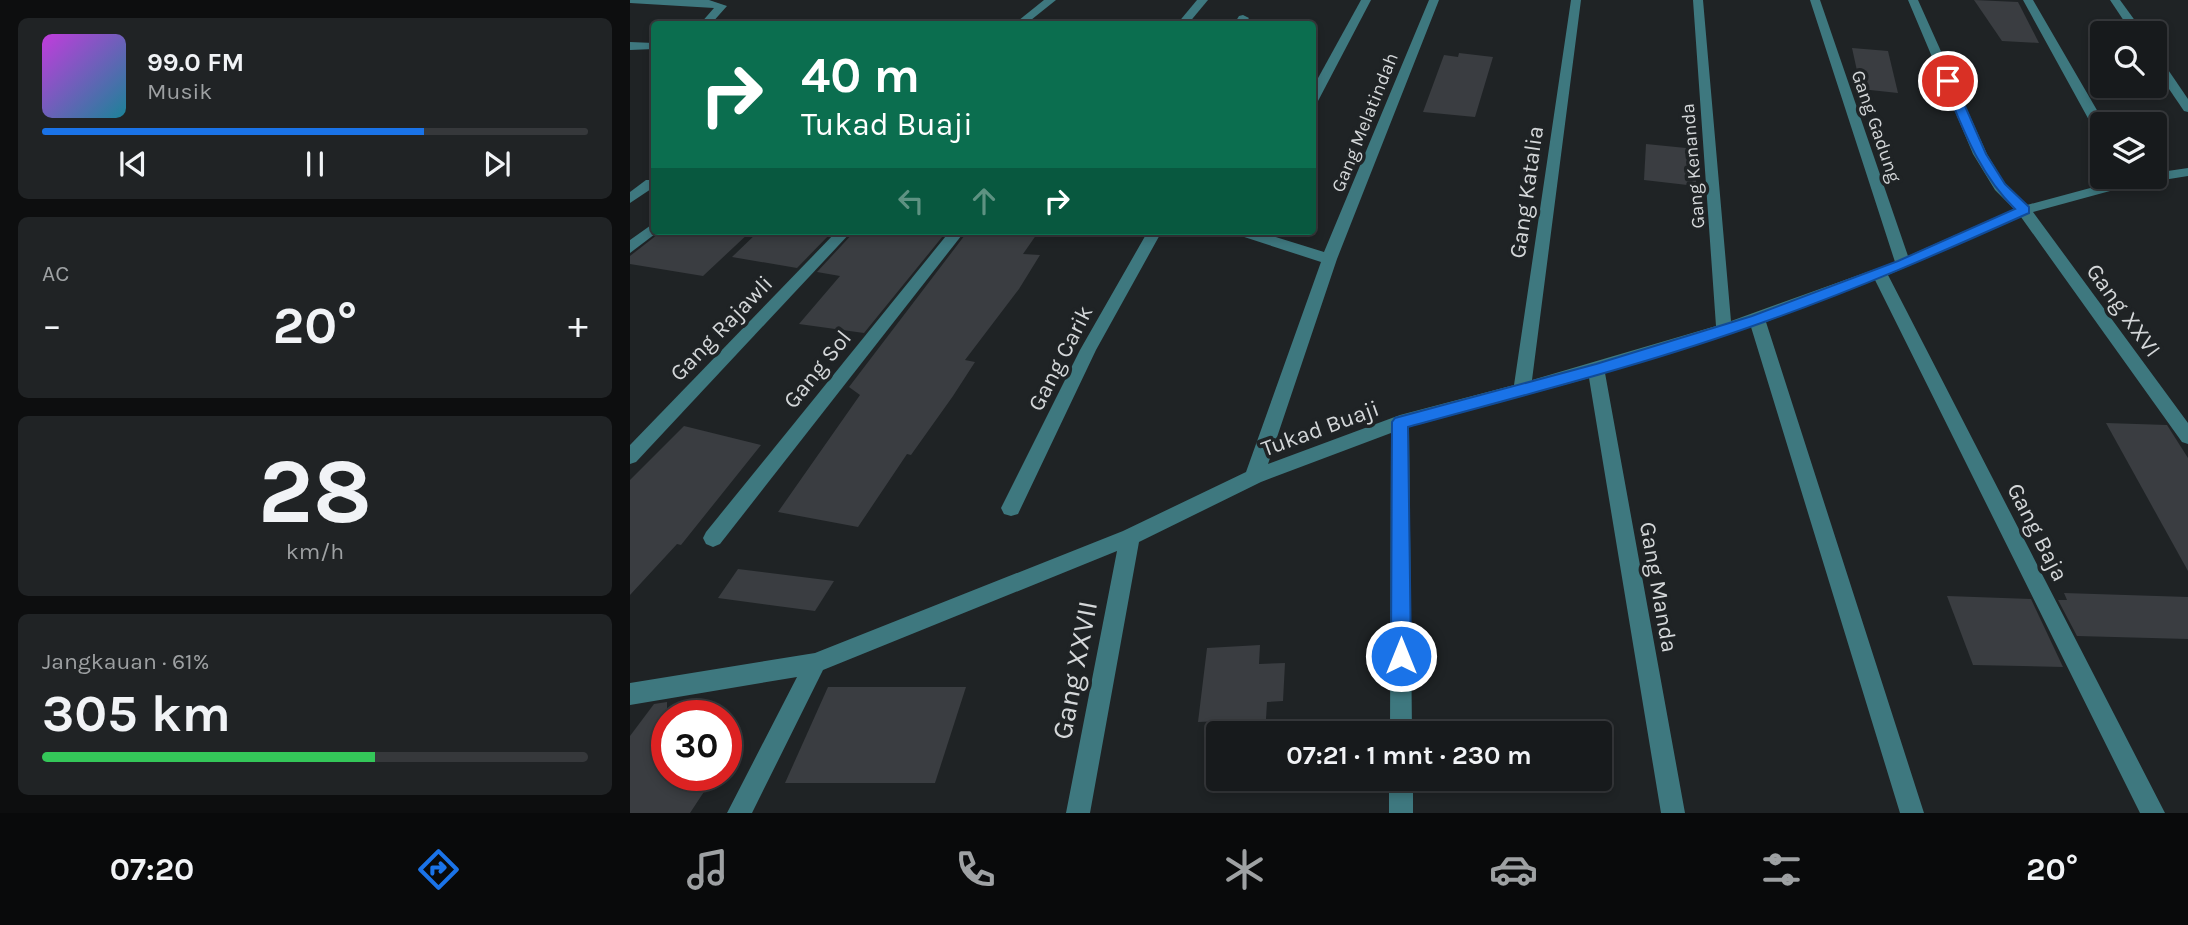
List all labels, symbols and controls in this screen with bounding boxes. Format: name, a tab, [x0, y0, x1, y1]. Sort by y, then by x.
map controls	[2090, 21, 2167, 189]
button: search	[2090, 21, 2167, 98]
text: 99.0 FM	[147, 47, 244, 78]
text: 40 m	[801, 47, 920, 104]
icon: right	[686, 49, 777, 140]
street label: Gang Melatindah	[1327, 49, 1403, 195]
pin	[1918, 51, 1978, 111]
icon: arrive	[1929, 62, 1967, 100]
street label: Gang Gadung	[1847, 67, 1906, 185]
text: Musik	[147, 78, 212, 105]
street label: Gang Kenanda	[1677, 102, 1709, 230]
text: Tukad Buaji	[801, 106, 973, 143]
button: layers	[2090, 112, 2167, 189]
street label: Gang Katalia	[1504, 124, 1549, 260]
icon: previous	[114, 145, 152, 183]
icon: pause	[296, 145, 334, 183]
icon: next	[478, 145, 516, 183]
icon: left	[892, 182, 930, 220]
icon: ahead	[965, 182, 1003, 220]
icon: right	[1038, 182, 1076, 220]
street label: Gang XXVI	[2081, 258, 2166, 362]
text: AC	[42, 260, 69, 287]
street label: Gang Rajawli	[664, 270, 778, 387]
text: 20°	[273, 295, 357, 356]
street label: Gang Carik	[1022, 301, 1099, 415]
text: −	[42, 303, 62, 348]
text: +	[568, 303, 588, 348]
street label: Gang Sol	[778, 325, 857, 414]
street label: Tukad Buaji	[1258, 395, 1383, 462]
text: 28	[258, 439, 372, 545]
street label: Gang Baja	[2001, 479, 2074, 586]
street label: Gang Manda	[1634, 520, 1683, 654]
text: km/h	[286, 538, 344, 565]
street label: Gang XXVII	[1045, 598, 1104, 742]
position arrow	[1364, 619, 1438, 693]
text: Jangkauan · 61%	[42, 648, 209, 675]
text: 305 km	[42, 683, 231, 744]
speed limit sign: 30	[651, 700, 742, 791]
text: 07:21 · 1 mnt · 230 m	[1286, 740, 1532, 771]
icon: directions	[414, 845, 463, 894]
icon: music	[683, 845, 732, 894]
icon: phone	[951, 845, 1000, 894]
icon: climate	[1220, 845, 1269, 894]
icon: car	[1489, 845, 1538, 894]
icon: filters	[1757, 845, 1806, 894]
text: 07:20	[110, 851, 194, 888]
text: 20°	[2026, 851, 2078, 888]

